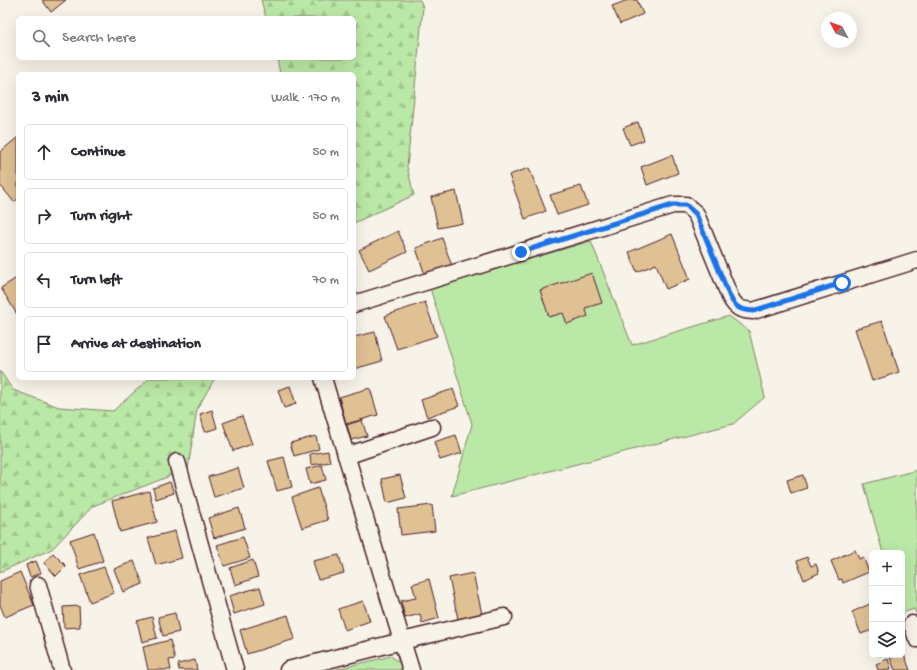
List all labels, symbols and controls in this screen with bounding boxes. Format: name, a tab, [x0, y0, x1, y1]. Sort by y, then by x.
north arrow	[821, 12, 857, 48]
search box	[16, 16, 356, 60]
icon: search	[30, 27, 52, 49]
text: Search here	[62, 29, 136, 47]
text: 3 min	[32, 88, 69, 108]
text: Walk · 170 m	[271, 91, 340, 106]
icon: ahead	[33, 141, 55, 163]
text: Continue	[71, 143, 125, 161]
text: 50 m	[312, 145, 339, 160]
icon: right	[33, 205, 55, 227]
text: Turn right	[71, 207, 131, 225]
text: 50 m	[312, 209, 339, 224]
route end	[512, 243, 530, 261]
icon: left	[33, 269, 55, 291]
text: Turn left	[71, 271, 122, 289]
text: 70 m	[313, 273, 339, 288]
route start	[833, 274, 851, 292]
icon: arrive	[33, 333, 55, 355]
text: Arrive at destination	[71, 335, 201, 353]
map controls	[869, 550, 905, 658]
button: +	[869, 550, 905, 586]
button: −	[869, 586, 905, 622]
button: layers	[869, 622, 905, 658]

